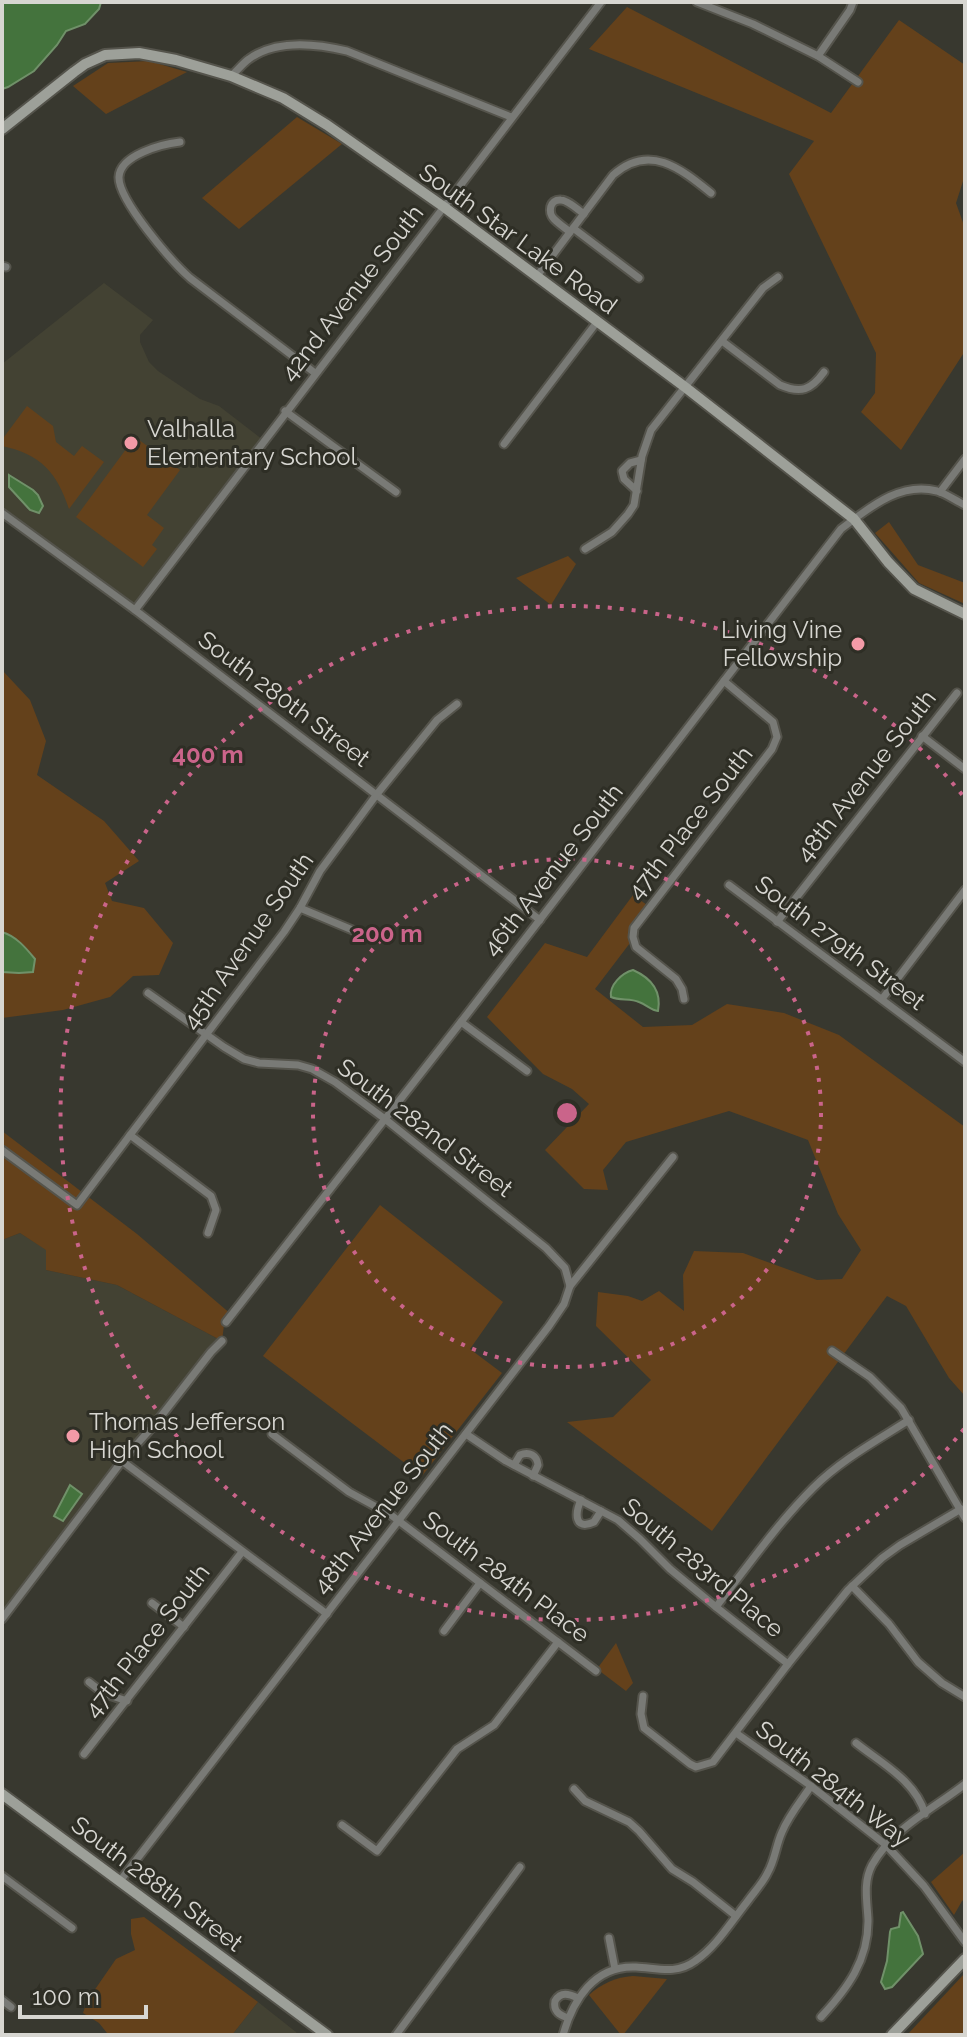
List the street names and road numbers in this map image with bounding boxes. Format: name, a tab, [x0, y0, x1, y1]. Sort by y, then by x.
street label: South Star Lake Road	[414, 157, 623, 320]
street label: 42nd Avenue South	[274, 199, 429, 386]
street label: South 280th Street	[193, 625, 376, 773]
street label: 48th Avenue South	[789, 684, 942, 867]
street label: 47th Place South	[621, 740, 759, 905]
street label: 46th Avenue South	[476, 778, 629, 962]
street label: 45th Avenue South	[176, 847, 319, 1035]
street label: South 279th Street	[750, 869, 931, 1016]
street label: South 282nd Street	[332, 1052, 519, 1203]
street label: 48th Avenue South	[306, 1416, 459, 1599]
street label: South 283rd Place	[617, 1492, 790, 1644]
street label: South 284th Place	[417, 1505, 595, 1649]
street label: 47th Place South	[78, 1558, 216, 1723]
street label: South 284th Way	[750, 1714, 916, 1853]
street label: South 288th Street	[66, 1810, 249, 1957]

